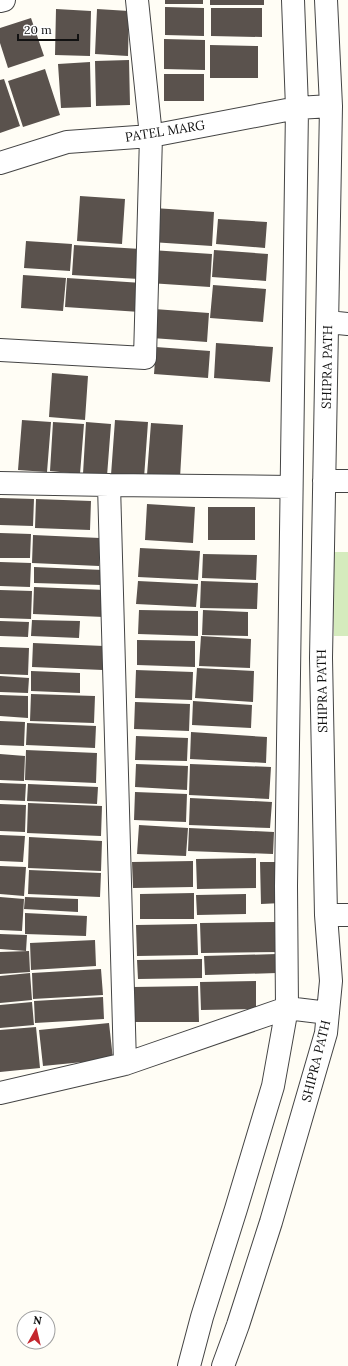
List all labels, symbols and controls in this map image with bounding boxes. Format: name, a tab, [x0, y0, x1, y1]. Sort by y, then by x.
scale bar	[18, 16, 78, 42]
text: 20 m	[24, 22, 52, 37]
street label: PATEL MARG	[124, 116, 206, 146]
street label: SHIPRA PATH	[318, 325, 336, 409]
street label: SHIPRA PATH	[313, 649, 331, 733]
street label: SHIPRA PATH	[298, 1018, 334, 1104]
north arrow	[16, 1310, 56, 1350]
text: N	[32, 1313, 43, 1328]

